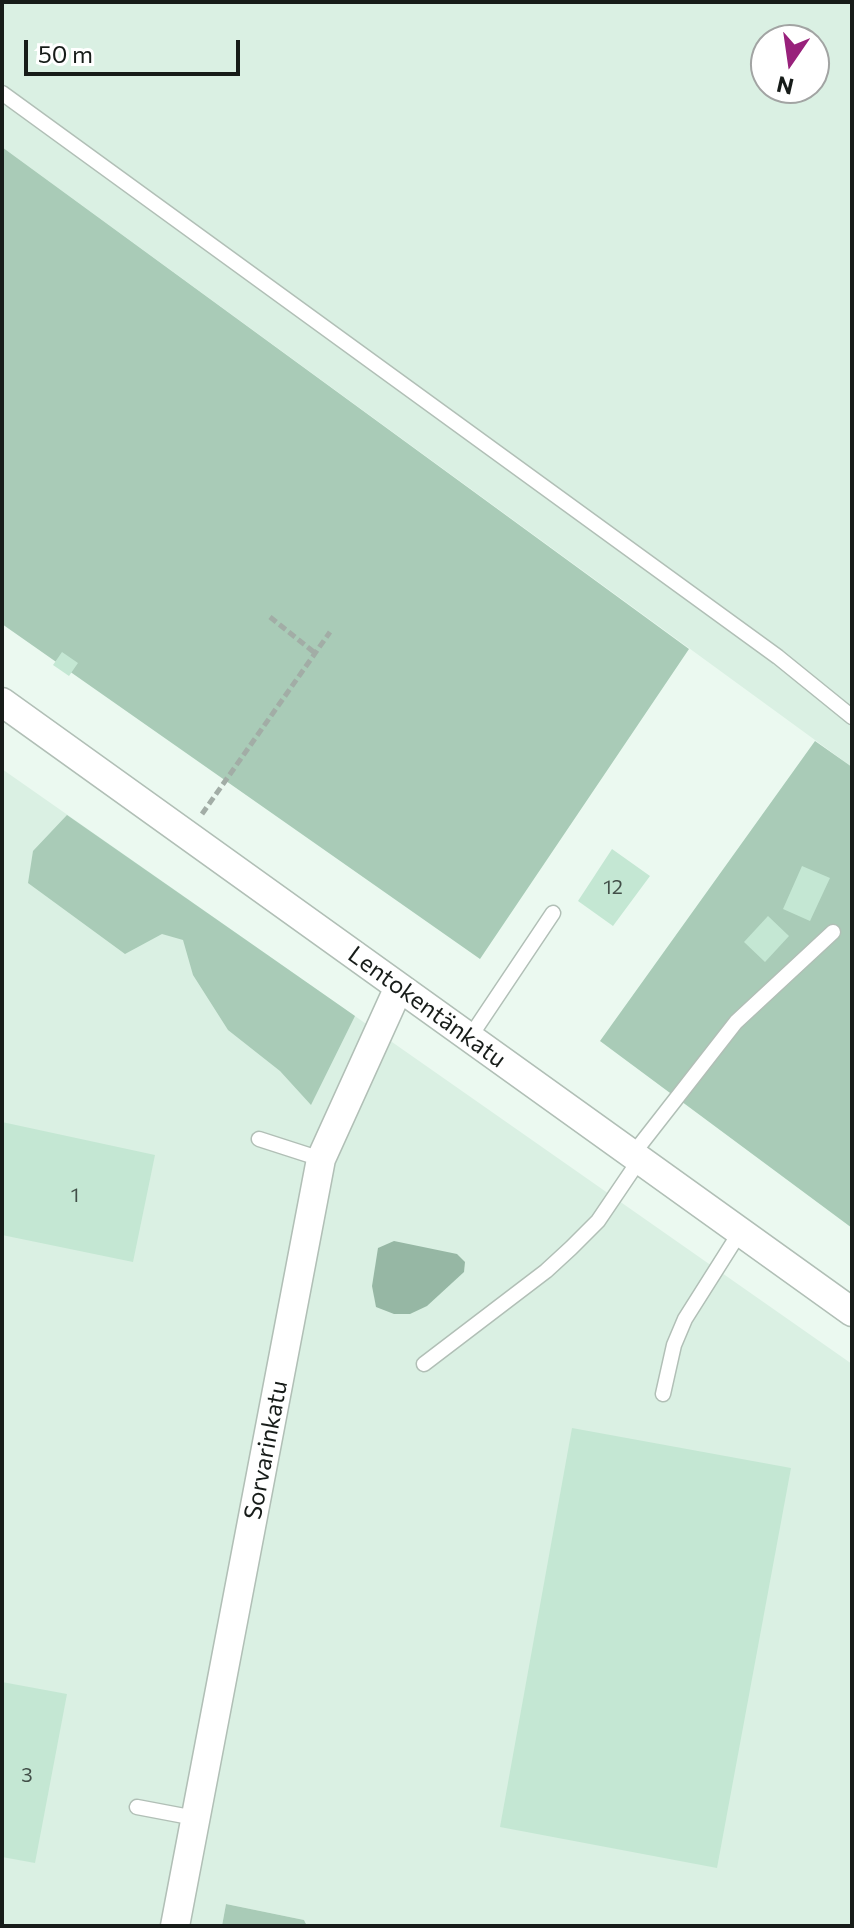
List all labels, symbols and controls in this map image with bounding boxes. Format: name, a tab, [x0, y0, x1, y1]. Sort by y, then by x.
scale bar	[28, 24, 244, 74]
north arrow	[750, 24, 830, 104]
text: 50 m	[38, 39, 93, 68]
text: N	[774, 71, 796, 101]
house number: 12	[603, 875, 623, 899]
street label: Lentokentänkatu	[343, 940, 511, 1074]
house number: 1	[71, 1183, 79, 1207]
street label: Sorvarinkatu	[238, 1378, 294, 1522]
house number: 3	[21, 1763, 33, 1787]

